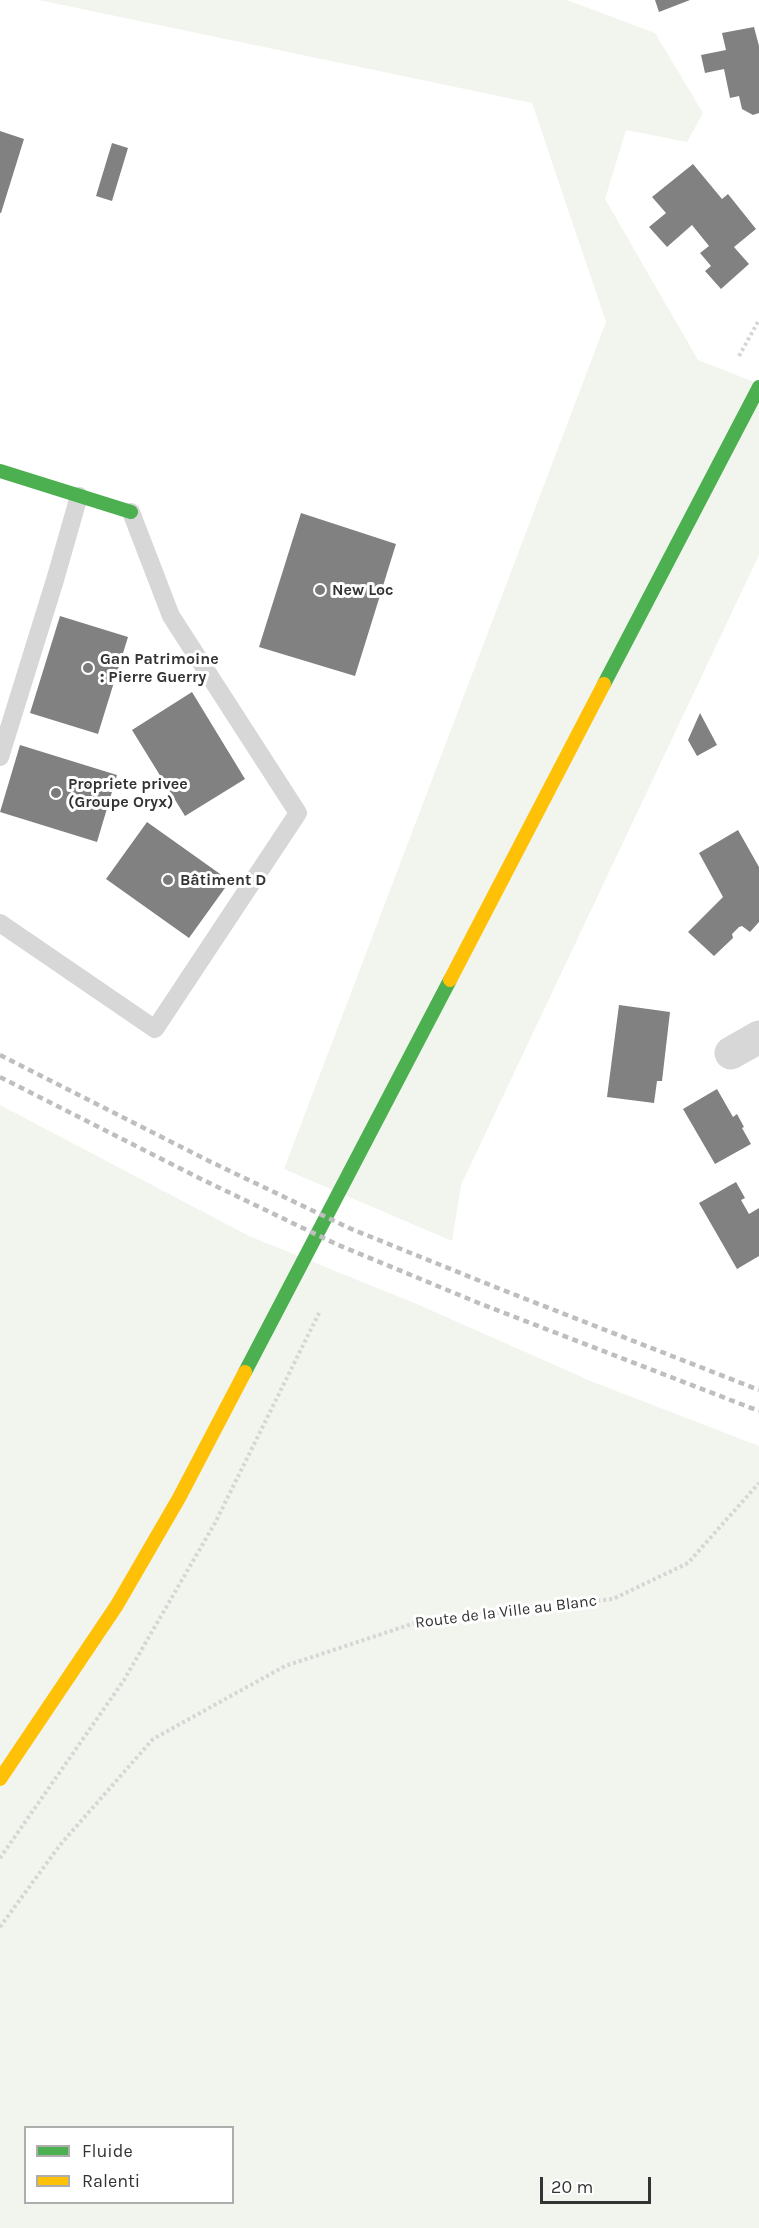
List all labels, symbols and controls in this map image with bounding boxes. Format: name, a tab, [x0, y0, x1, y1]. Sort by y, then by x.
place label: New Loc	[332, 580, 394, 600]
marker: New Loc	[313, 583, 327, 597]
place label: Gan Patrimoine : Pierre Guerry	[100, 649, 219, 687]
marker: Gan Patrimoine : Pierre Guerry	[81, 661, 95, 675]
place label: Propriete privee (Groupe Oryx)	[68, 774, 188, 812]
marker: Propriete privee (Groupe Oryx)	[49, 786, 63, 800]
place label: Bâtiment D	[180, 870, 266, 890]
marker: Bâtiment D	[161, 873, 175, 887]
street label: Route de la Ville au Blanc	[414, 1591, 598, 1633]
legend	[24, 2126, 234, 2204]
text: Fluide	[82, 2140, 133, 2162]
scale bar	[543, 2165, 654, 2203]
text: Ralenti	[82, 2170, 140, 2192]
text: 20 m	[551, 2176, 593, 2198]

